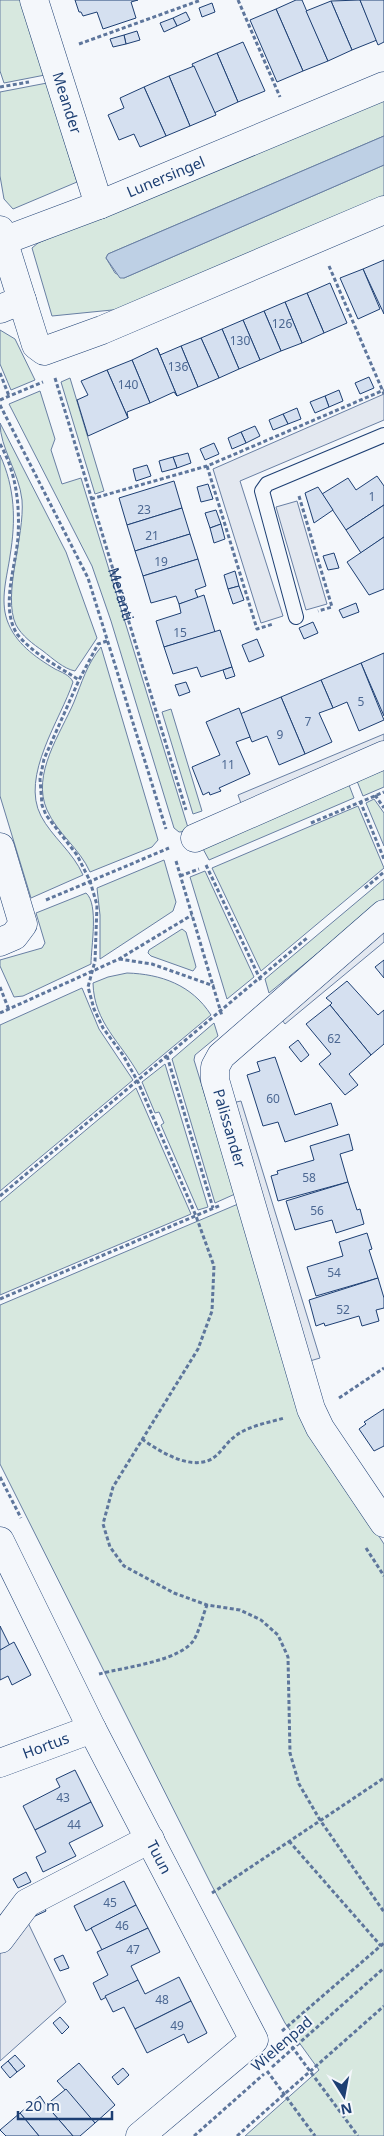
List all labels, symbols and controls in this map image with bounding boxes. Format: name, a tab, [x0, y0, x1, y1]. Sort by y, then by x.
street label: Meander	[48, 69, 87, 136]
street label: Lunersingel	[123, 151, 208, 201]
house number: 126	[272, 315, 292, 332]
house number: 130	[230, 332, 250, 349]
house number: 136	[168, 358, 188, 375]
house number: 140	[118, 376, 138, 393]
house number: 1	[369, 488, 375, 505]
house number: 23	[137, 501, 151, 518]
house number: 21	[145, 527, 159, 544]
house number: 19	[154, 553, 168, 570]
street label: Meranti	[104, 565, 139, 623]
house number: 15	[173, 624, 187, 641]
house number: 5	[358, 693, 365, 710]
house number: 7	[305, 713, 312, 730]
house number: 9	[277, 726, 284, 743]
house number: 11	[221, 756, 235, 773]
house number: 62	[327, 1030, 341, 1047]
street label: Palissander	[209, 1086, 251, 1170]
house number: 60	[266, 1090, 280, 1107]
house number: 58	[302, 1169, 316, 1186]
house number: 56	[310, 1202, 324, 1219]
house number: 54	[327, 1264, 341, 1281]
house number: 52	[336, 1301, 350, 1318]
street label: Hortus	[19, 1727, 72, 1763]
house number: 43	[56, 1789, 70, 1806]
house number: 44	[67, 1816, 81, 1833]
street label: Tuun	[143, 1837, 177, 1877]
house number: 45	[103, 1894, 117, 1911]
house number: 46	[115, 1917, 129, 1934]
house number: 47	[126, 1941, 140, 1958]
house number: 48	[155, 1991, 169, 2008]
street label: Wielenpad	[247, 2011, 316, 2075]
house number: 49	[170, 2017, 184, 2034]
north arrow	[319, 2071, 369, 2121]
scale bar	[18, 2088, 111, 2120]
text: 20 m	[25, 2095, 60, 2115]
text: N	[339, 2099, 354, 2120]

